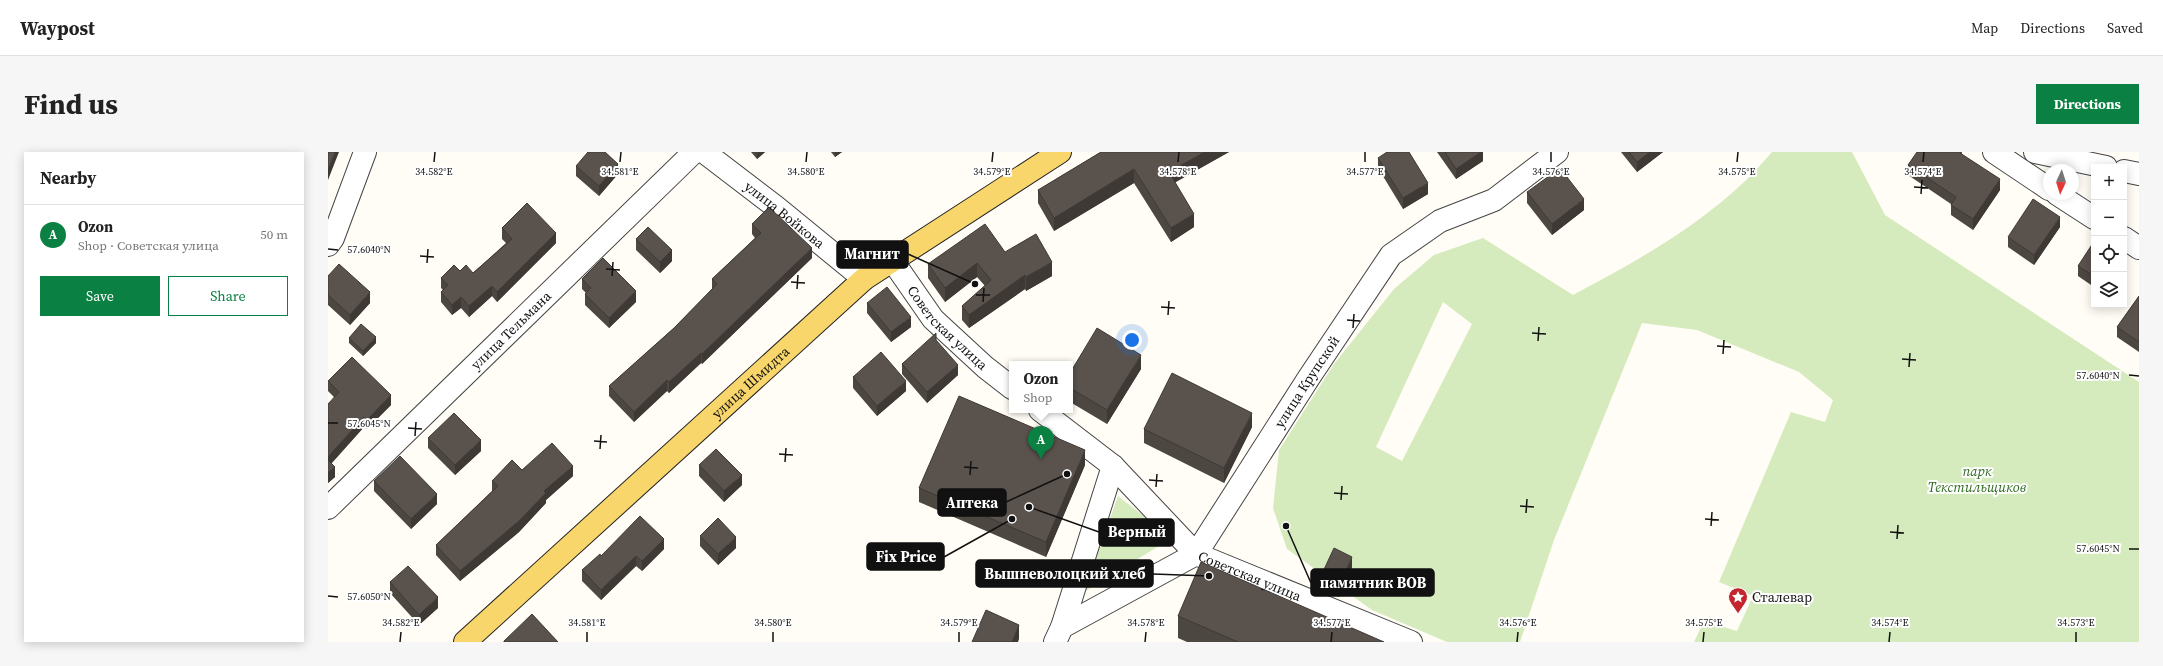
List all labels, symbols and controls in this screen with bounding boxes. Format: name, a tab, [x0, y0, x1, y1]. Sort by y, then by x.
text: Waypost	[20, 15, 95, 41]
text: Map	[1971, 18, 1998, 38]
text: Directions	[2020, 18, 2085, 38]
text: Saved	[2107, 18, 2143, 38]
button: Directions	[2036, 84, 2139, 124]
text: Find us	[24, 85, 118, 123]
north arrow	[2043, 164, 2079, 200]
map controls	[2091, 164, 2127, 308]
button: +	[2091, 164, 2127, 200]
text: 34.582°E	[415, 165, 453, 178]
text: 34.581°E	[601, 165, 639, 178]
text: 34.580°E	[787, 165, 825, 178]
text: 34.579°E	[973, 165, 1011, 178]
text: 34.578°E	[1159, 165, 1197, 178]
text: 34.577°E	[1346, 165, 1384, 178]
text: 34.576°E	[1532, 165, 1570, 178]
text: 34.575°E	[1718, 165, 1756, 178]
text: 34.574°E	[1904, 165, 1942, 178]
text: Nearby	[40, 166, 96, 190]
street label: улица Войкова	[740, 176, 830, 253]
button: −	[2091, 200, 2127, 236]
text: Ozon	[78, 216, 113, 237]
text: A	[49, 226, 57, 243]
text: 50 m	[260, 226, 288, 243]
button: locate	[2091, 236, 2127, 272]
text: Shop · Советская улица	[78, 237, 219, 254]
callout: Магнит	[837, 241, 908, 268]
text: 57.6040°N	[347, 243, 391, 256]
text: Магнит	[844, 243, 900, 264]
button: layers	[2091, 272, 2127, 308]
button: Save	[40, 276, 160, 316]
button: Share	[168, 276, 288, 316]
street label: Советская улица	[903, 281, 993, 375]
street label: улица Тельмана	[466, 286, 556, 374]
your location	[1122, 330, 1142, 350]
street label: улица Крупской	[1269, 332, 1344, 432]
street label: улица Шмидта	[707, 341, 794, 423]
popup	[1009, 361, 1073, 413]
text: Ozon	[1023, 368, 1059, 389]
text: 57.6040°N	[2076, 369, 2120, 382]
text: Shop	[1023, 389, 1052, 406]
text: 57.6045°N	[347, 417, 391, 430]
pin: A	[1028, 426, 1054, 459]
park label: парк Текстильщиков	[1928, 461, 2027, 497]
callout: Аптека	[938, 489, 1006, 516]
text: Аптека	[946, 492, 999, 513]
callout: Верный	[1099, 519, 1174, 546]
text: Верный	[1108, 521, 1166, 542]
text: 57.6045°N	[2076, 542, 2120, 555]
callout: Fix Price	[867, 543, 944, 570]
text: Fix Price	[876, 546, 937, 567]
street label: Советская улица	[1195, 546, 1305, 606]
callout: Вышневолоцкий хлеб	[976, 560, 1153, 587]
text: Вышневолоцкий хлеб	[984, 563, 1146, 584]
callout: памятник ВОВ	[1311, 569, 1434, 596]
text: памятник ВОВ	[1320, 572, 1427, 593]
place icon: Сталевар	[1727, 586, 1749, 614]
place label: Сталевар	[1752, 587, 1812, 607]
text: 57.6050°N	[347, 590, 391, 603]
text: 34.582°E	[382, 616, 420, 629]
text: 34.581°E	[568, 616, 606, 629]
text: 34.580°E	[754, 616, 792, 629]
text: 34.579°E	[940, 616, 978, 629]
text: 34.578°E	[1127, 616, 1165, 629]
text: 34.577°E	[1313, 616, 1351, 629]
text: 34.576°E	[1499, 616, 1537, 629]
text: 34.575°E	[1685, 616, 1723, 629]
text: 34.574°E	[1871, 616, 1909, 629]
text: 34.573°E	[2057, 616, 2095, 629]

